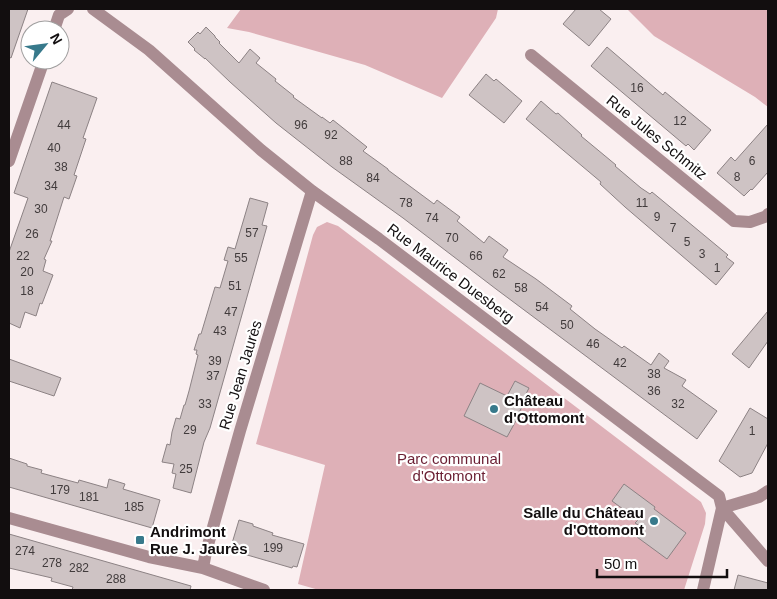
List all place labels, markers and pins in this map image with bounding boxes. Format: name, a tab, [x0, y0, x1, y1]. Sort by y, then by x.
place label: Château d'Ottomont	[504, 392, 584, 426]
marker: Château d'Ottomont	[488, 403, 500, 415]
place label: Salle du Château d'Ottomont	[523, 504, 644, 538]
marker: Salle du Château d'Ottomont	[648, 515, 660, 527]
place label: Andrimont Rue J. Jaurès	[150, 523, 248, 557]
marker: Andrimont Rue J. Jaurès	[134, 534, 146, 546]

